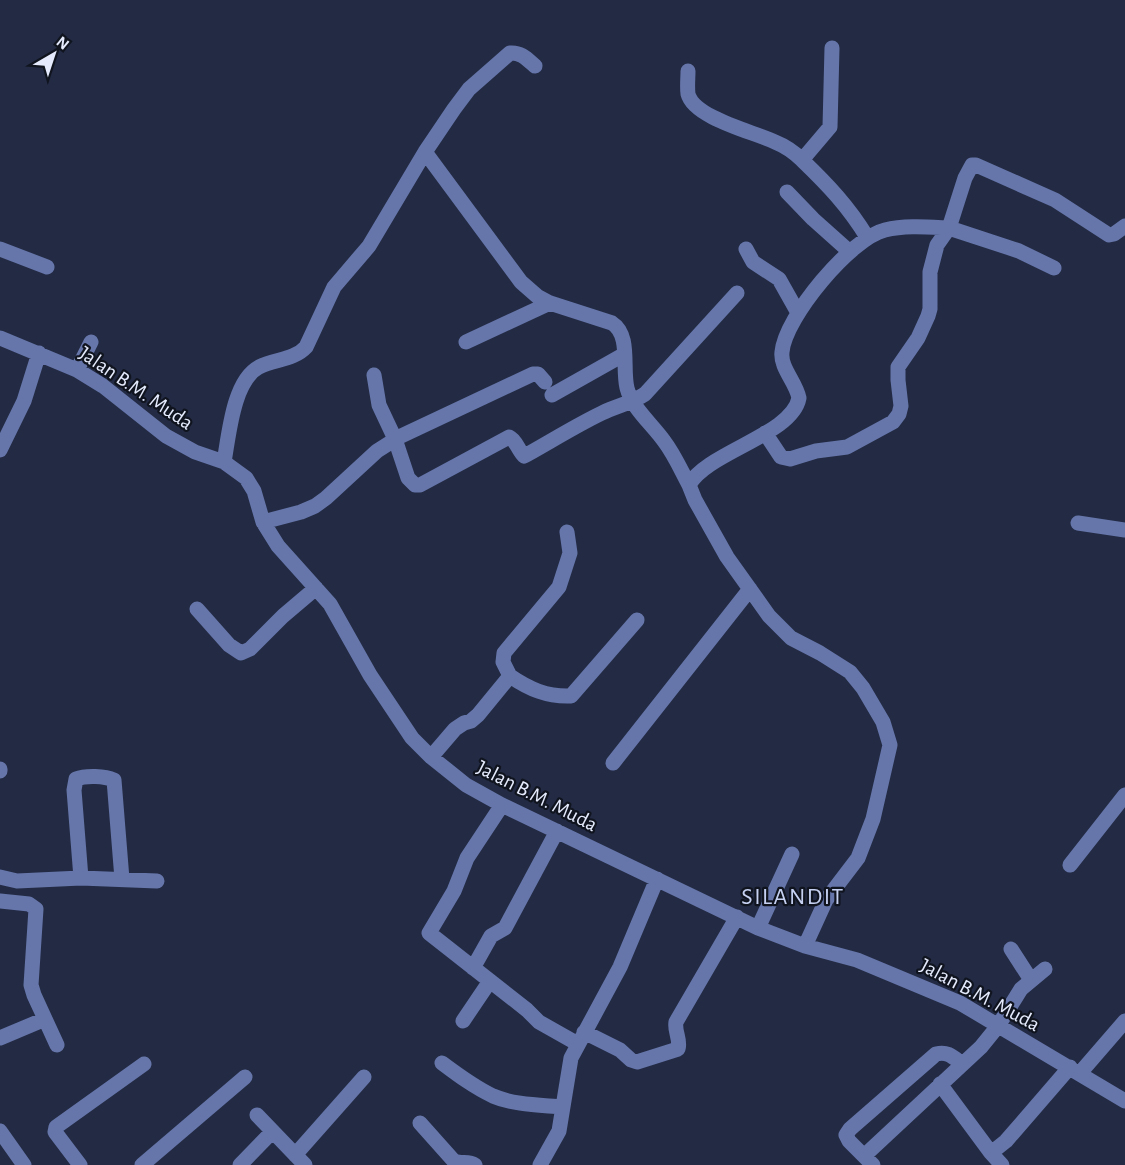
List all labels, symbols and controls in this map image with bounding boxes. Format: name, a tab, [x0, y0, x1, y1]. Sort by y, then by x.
north arrow	[24, 24, 84, 84]
text: N	[53, 33, 72, 53]
street label: Jalan B.M. Muda	[75, 342, 197, 434]
street label: Jalan B.M. Muda	[473, 757, 601, 836]
district label: SILANDIT	[741, 885, 845, 909]
street label: Jalan B.M. Muda	[917, 955, 1044, 1035]

